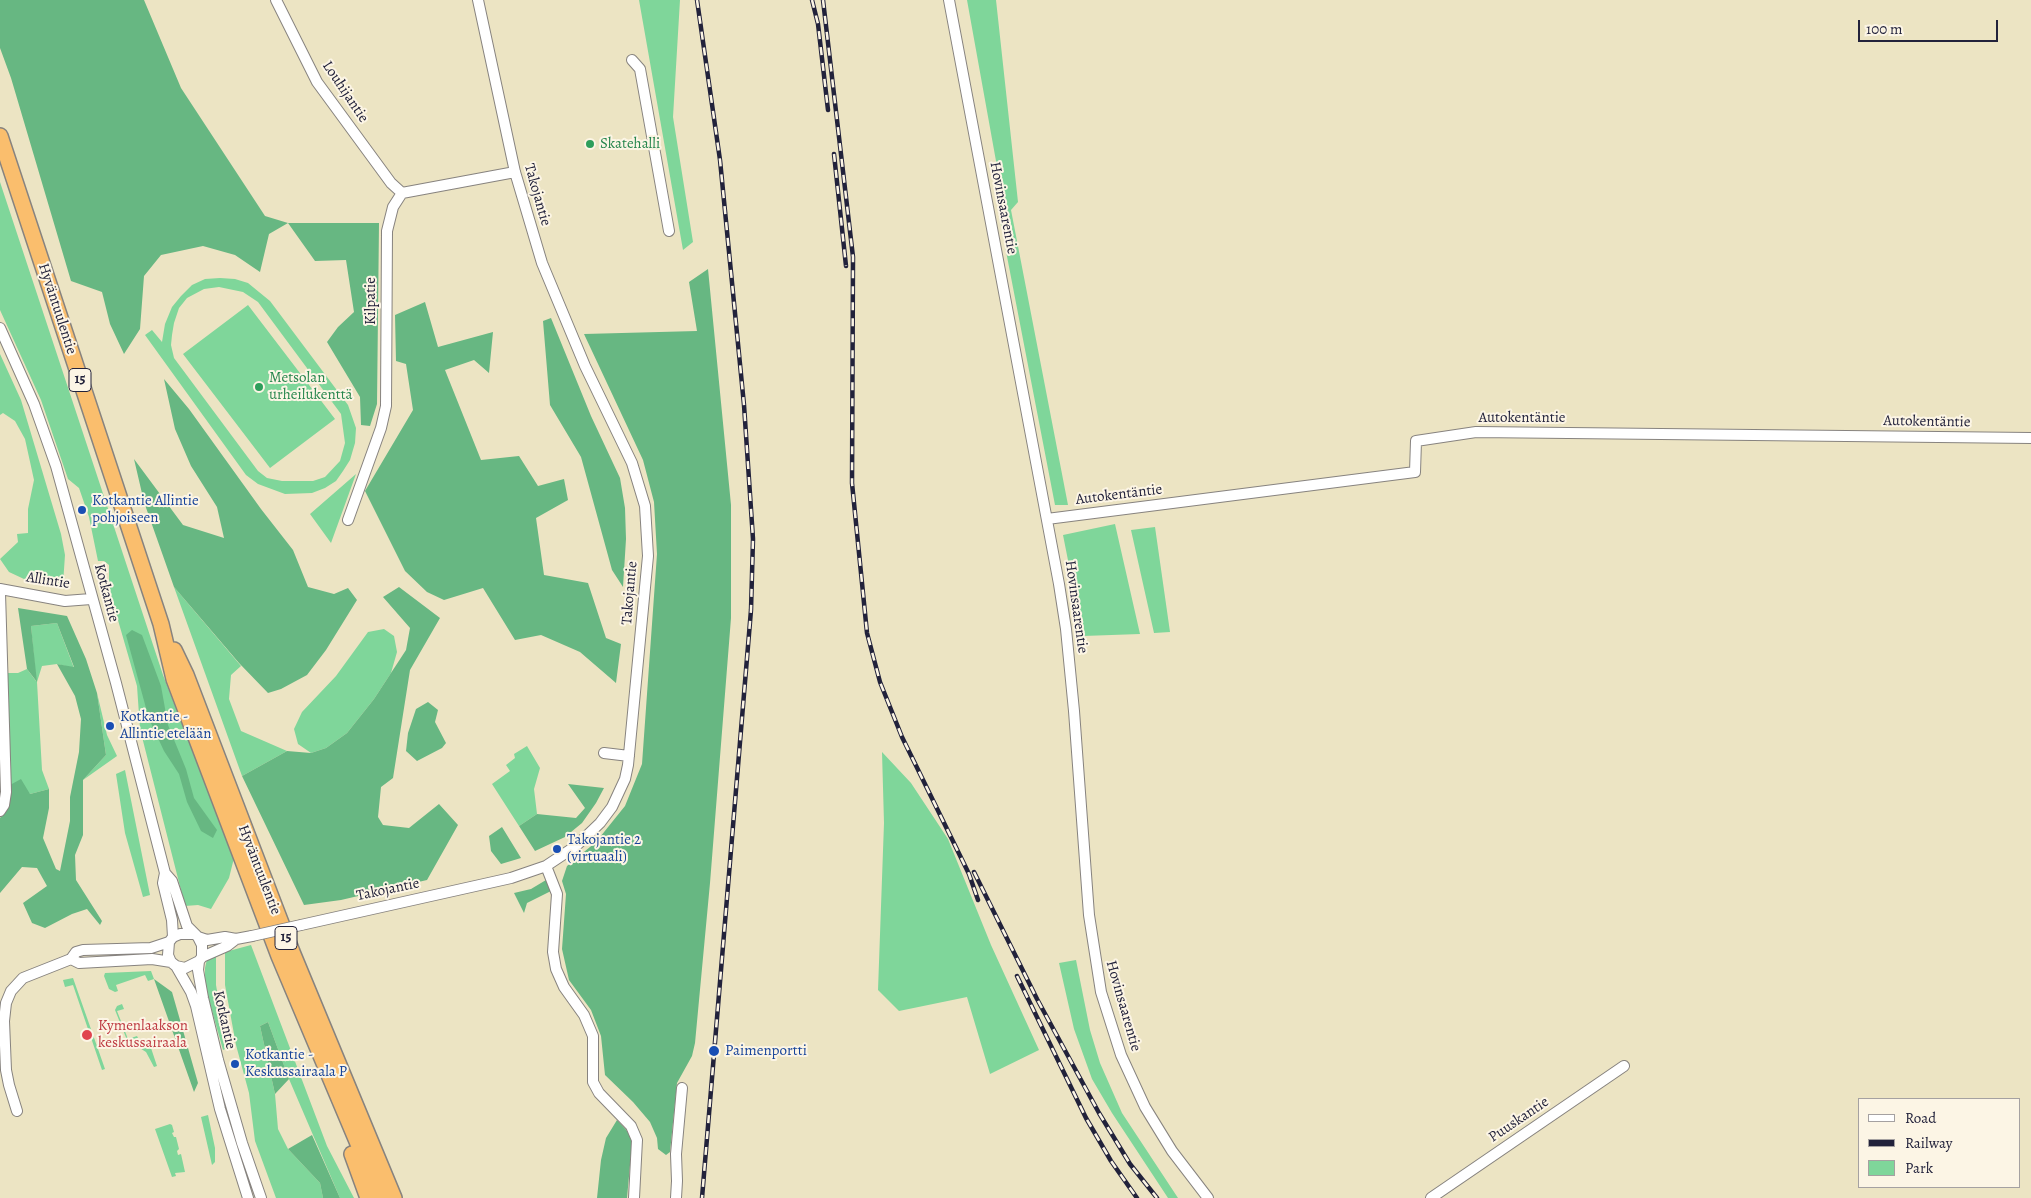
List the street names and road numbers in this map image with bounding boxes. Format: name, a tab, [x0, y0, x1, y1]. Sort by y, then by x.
street label: Louhijantie	[318, 58, 372, 126]
street label: Hovinsaarentie	[985, 160, 1021, 256]
street label: Takojantie	[520, 162, 554, 228]
street label: Hyväntuulentie	[34, 261, 80, 357]
street label: Kilpatie	[362, 277, 380, 325]
road number: 15	[69, 368, 91, 392]
street label: Autokentäntie	[1478, 409, 1566, 427]
street label: Autokentäntie	[1883, 412, 1971, 432]
street label: Autokentäntie	[1075, 481, 1163, 509]
street label: Hovinsaarentie	[1061, 559, 1091, 655]
street label: Takojantie	[618, 560, 642, 626]
street label: Kotkantie	[90, 562, 122, 624]
street label: Allintie	[25, 569, 71, 593]
street label: Hyväntuulentie	[234, 822, 284, 918]
street label: Takojantie	[355, 875, 421, 905]
road number: 15	[275, 926, 297, 950]
street label: Hovinsaarentie	[1101, 958, 1145, 1054]
street label: Kotkantie	[209, 989, 239, 1051]
street label: Puuskantie	[1485, 1093, 1553, 1147]

